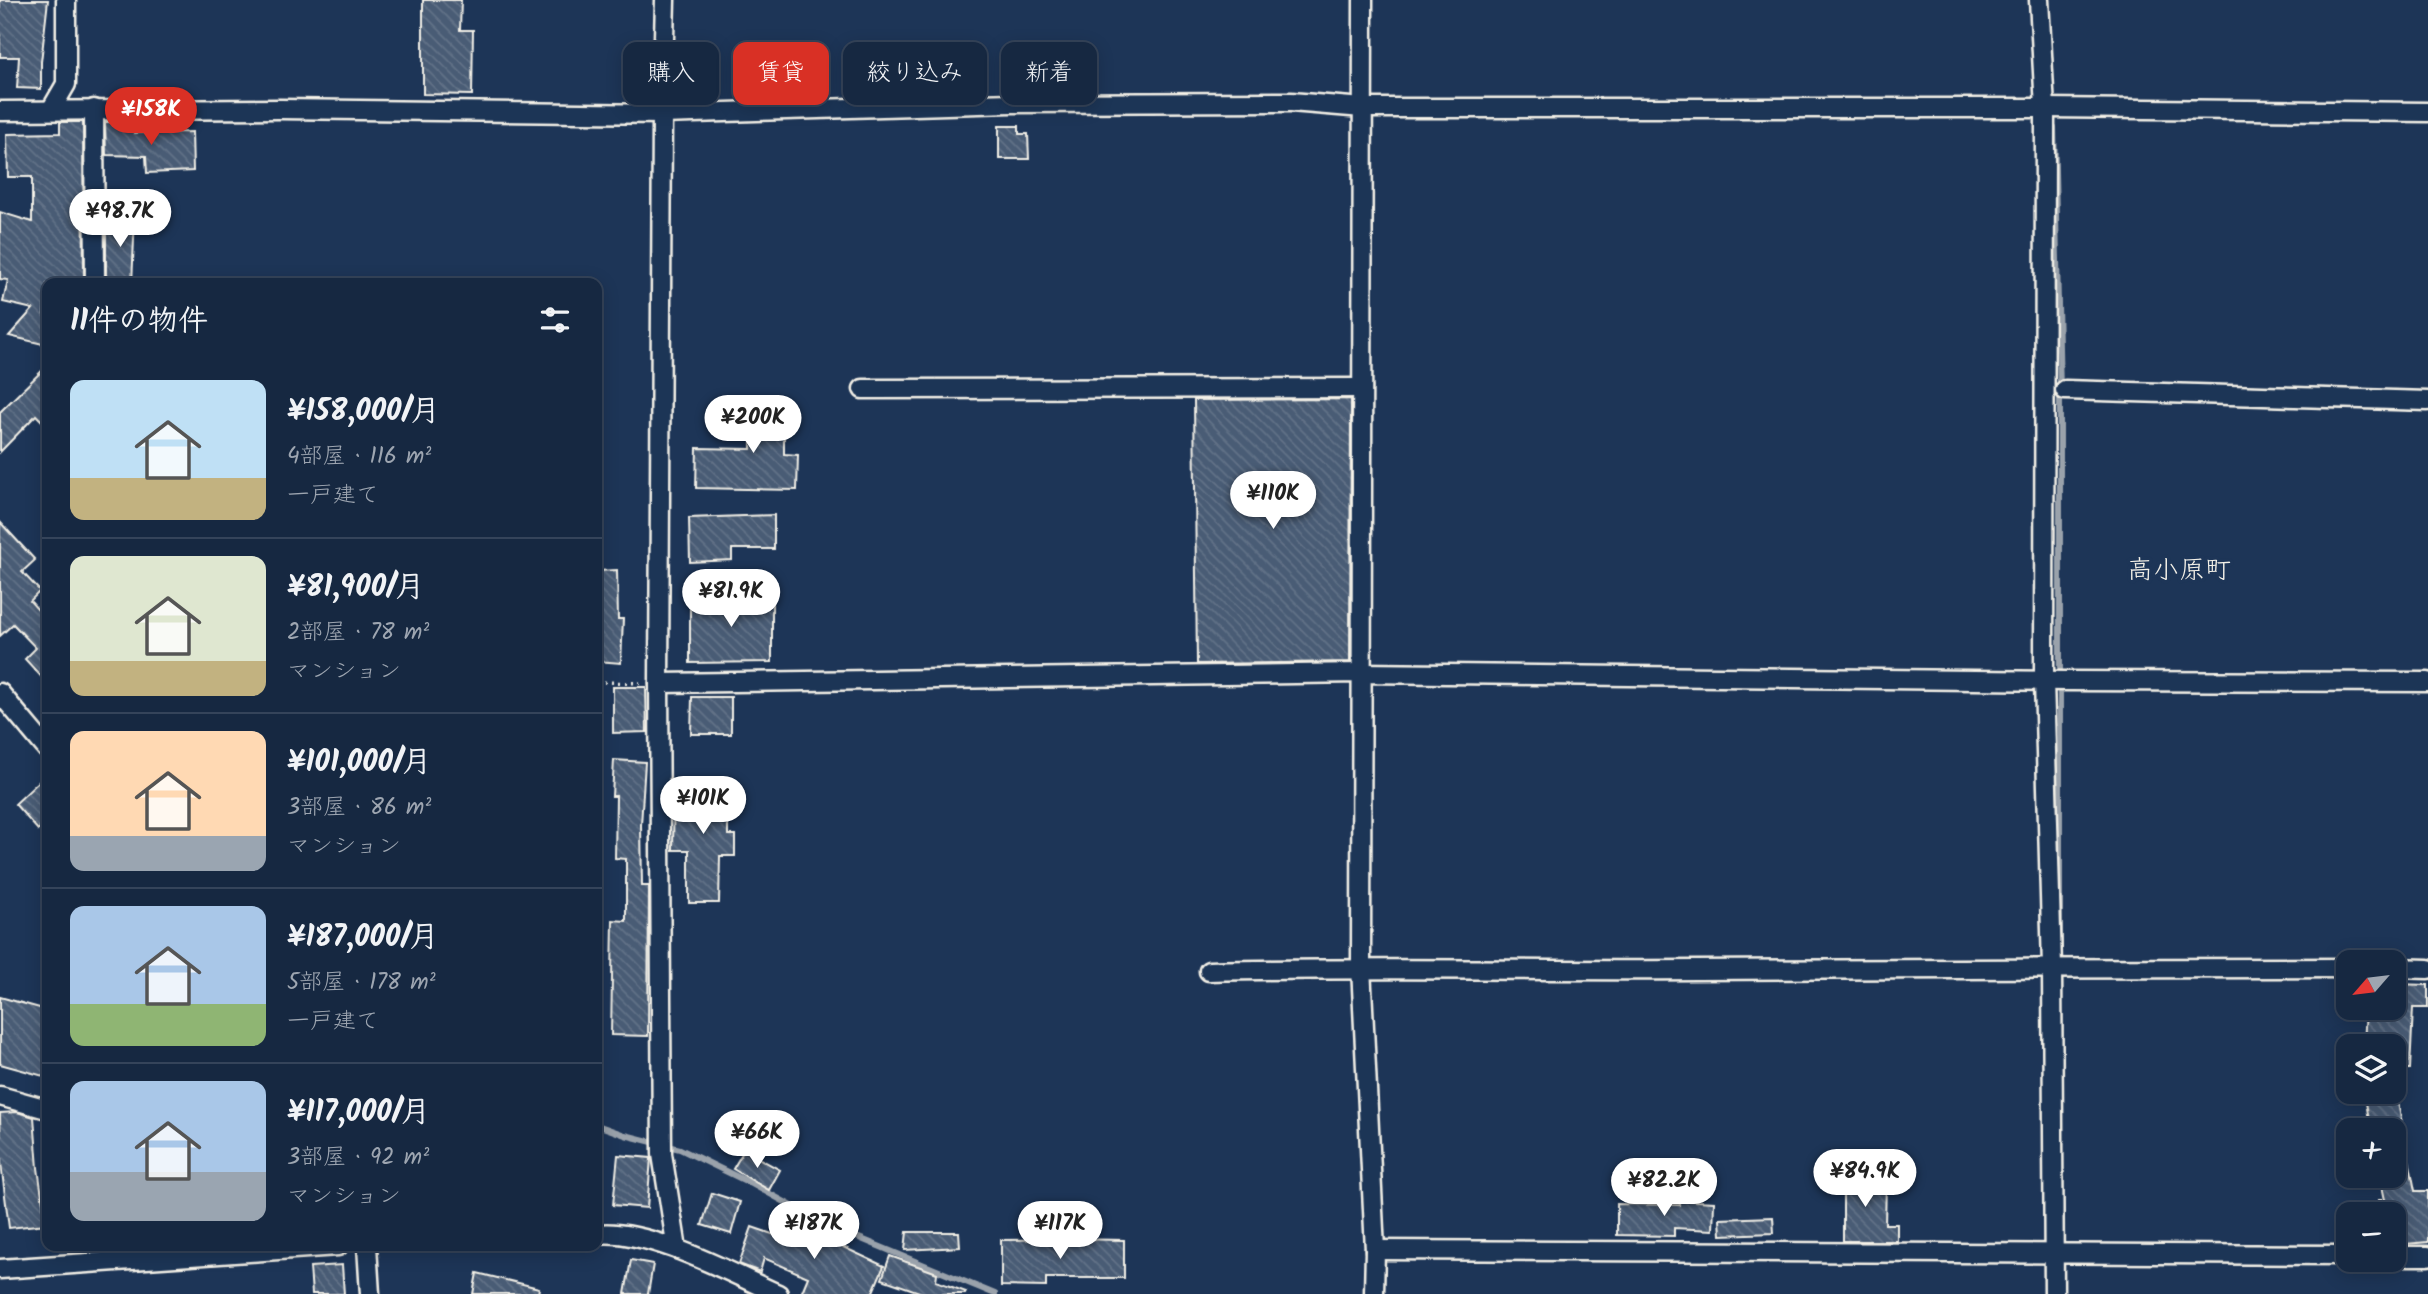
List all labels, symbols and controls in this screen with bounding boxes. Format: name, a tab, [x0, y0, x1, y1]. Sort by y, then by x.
chip: 購入	[623, 42, 719, 105]
chip: 賃貸	[733, 42, 829, 105]
chip: 絞り込み	[843, 42, 987, 105]
chip: 新着	[1001, 42, 1097, 105]
pin: ¥158K	[102, 88, 200, 147]
text: ¥158K	[121, 92, 181, 128]
pin: ¥98.7K	[63, 190, 177, 249]
text: ¥98.7K	[85, 194, 155, 230]
text: 11件の物件	[70, 298, 208, 346]
icon: filters	[536, 301, 574, 339]
text: ¥158,000/月	[287, 388, 440, 436]
pin: ¥200K	[704, 396, 802, 455]
text: ¥200K	[721, 400, 786, 436]
icon: home	[126, 408, 210, 492]
text: 4部屋 · 116 m²	[287, 439, 431, 475]
pin: ¥110K	[1224, 472, 1322, 531]
text: ¥110K	[1246, 476, 1300, 512]
text: 一戸建て	[287, 478, 379, 514]
district label: 高小原町	[2127, 550, 2231, 592]
text: ¥81,900/月	[287, 564, 425, 612]
pin: ¥81.9K	[674, 570, 788, 629]
text: ¥81.9K	[698, 574, 764, 610]
icon: home	[126, 584, 210, 668]
text: 2部屋 · 78 m²	[287, 615, 429, 651]
text: マンション	[287, 654, 401, 690]
text: ¥101,000/月	[287, 739, 431, 787]
icon: home	[126, 759, 210, 843]
pin: ¥101K	[654, 776, 752, 836]
text: ¥101K	[676, 781, 730, 817]
text: 3部屋 · 86 m²	[287, 790, 431, 826]
text: マンション	[287, 829, 401, 865]
text: ¥187,000/月	[287, 914, 439, 962]
icon: home	[126, 934, 210, 1018]
north arrow	[2336, 950, 2406, 1020]
map controls	[2336, 950, 2406, 1272]
text: 5部屋 · 178 m²	[287, 965, 436, 1001]
text: 一戸建て	[287, 1004, 379, 1040]
button: layers	[2336, 1034, 2406, 1104]
text: ¥117,000/月	[287, 1089, 430, 1137]
icon: home	[126, 1109, 210, 1193]
pin: ¥66K	[716, 1110, 798, 1170]
text: ¥66K	[731, 1115, 783, 1151]
button: +	[2336, 1118, 2406, 1188]
text: 3部屋 · 92 m²	[287, 1140, 429, 1176]
pin: ¥84.9K	[1808, 1150, 1922, 1209]
text: ¥84.9K	[1829, 1154, 1901, 1190]
pin: ¥82.2K	[1607, 1158, 1721, 1218]
text: ¥82.2K	[1627, 1163, 1701, 1199]
text: マンション	[287, 1179, 401, 1215]
pin: ¥187K	[765, 1202, 863, 1261]
pin: ¥117K	[1011, 1202, 1109, 1261]
button: −	[2336, 1202, 2406, 1272]
text: ¥187K	[784, 1206, 844, 1242]
text: ¥117K	[1034, 1206, 1086, 1242]

